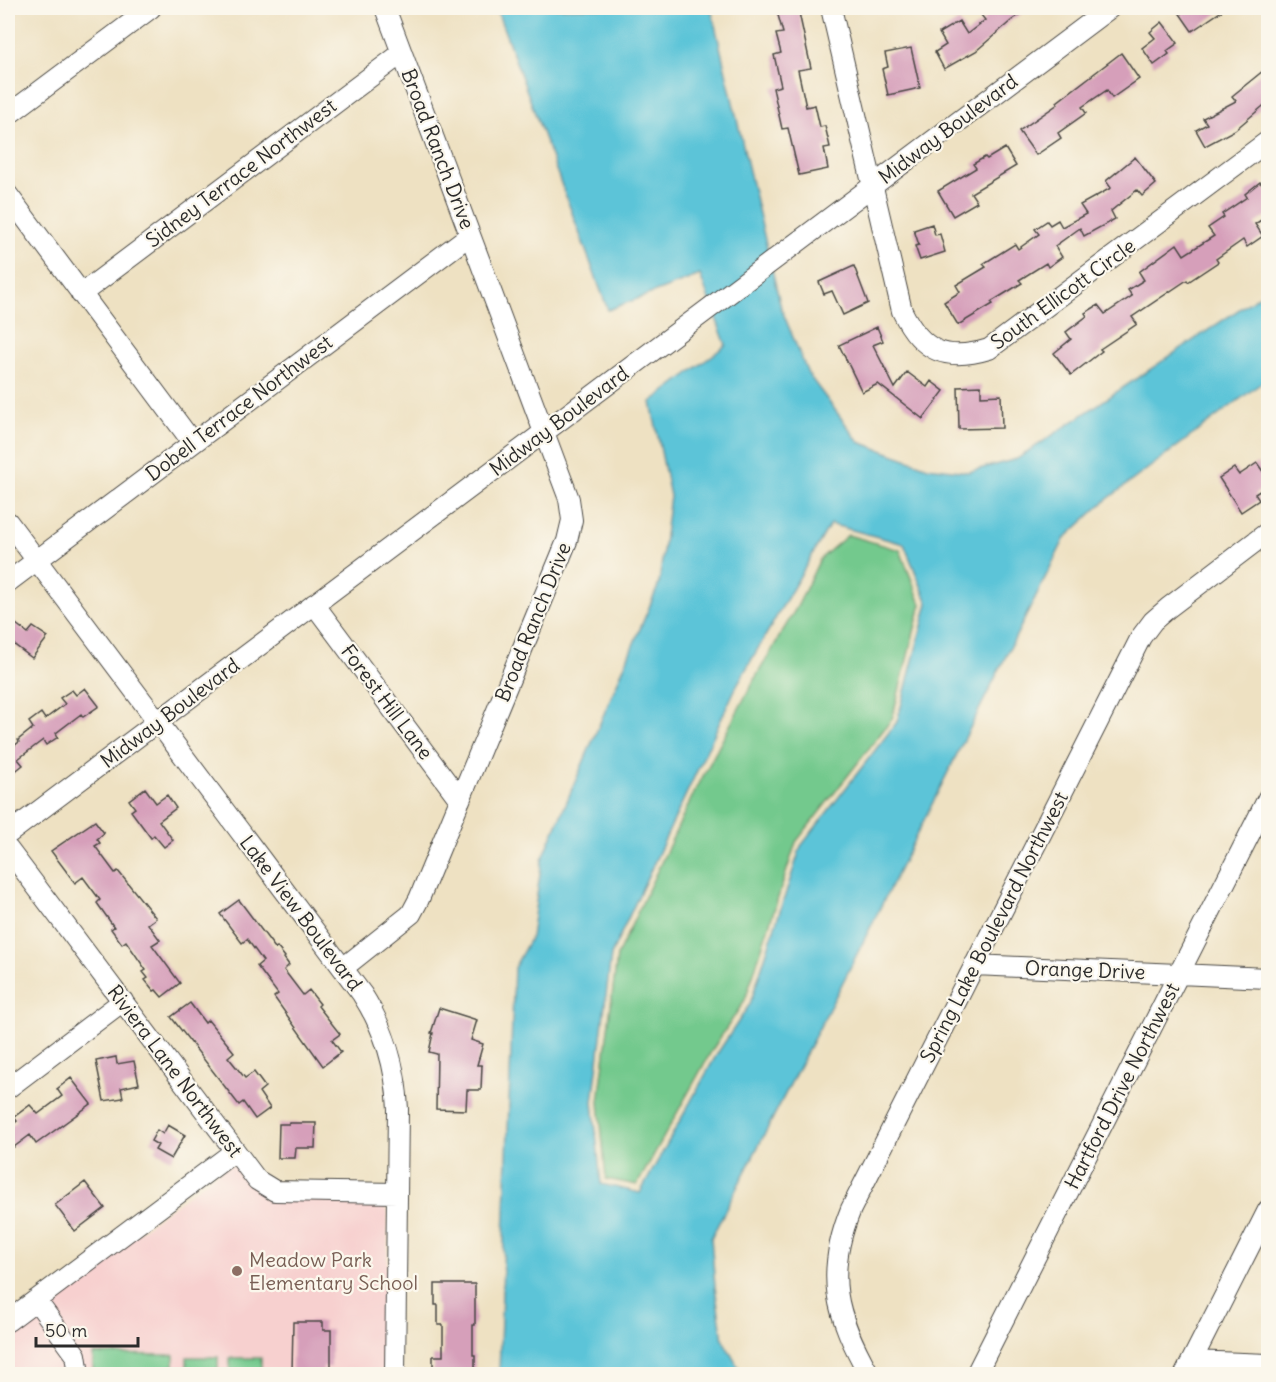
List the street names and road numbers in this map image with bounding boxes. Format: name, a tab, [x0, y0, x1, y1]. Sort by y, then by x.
street label: Broad Ranch Drive	[396, 65, 481, 232]
street label: Midway Boulevard	[873, 68, 1022, 189]
street label: Sidney Terrace Northwest	[141, 93, 341, 252]
street label: South Ellicott Circle	[986, 233, 1140, 354]
street label: Dobell Terrace Northwest	[140, 329, 337, 486]
street label: Midway Boulevard	[484, 360, 633, 481]
street label: Broad Ranch Drive	[489, 539, 576, 705]
street label: Forest Hill Lane	[336, 639, 439, 764]
street label: Midway Boulevard	[95, 652, 244, 773]
street label: Spring Lake Boulevard Northwest	[914, 787, 1073, 1066]
street label: Lake View Boulevard	[235, 830, 368, 995]
street label: Orange Drive	[1024, 955, 1146, 984]
street label: Hartford Drive Northwest	[1059, 978, 1185, 1193]
street label: Riviera Lane Northwest	[102, 980, 248, 1162]

